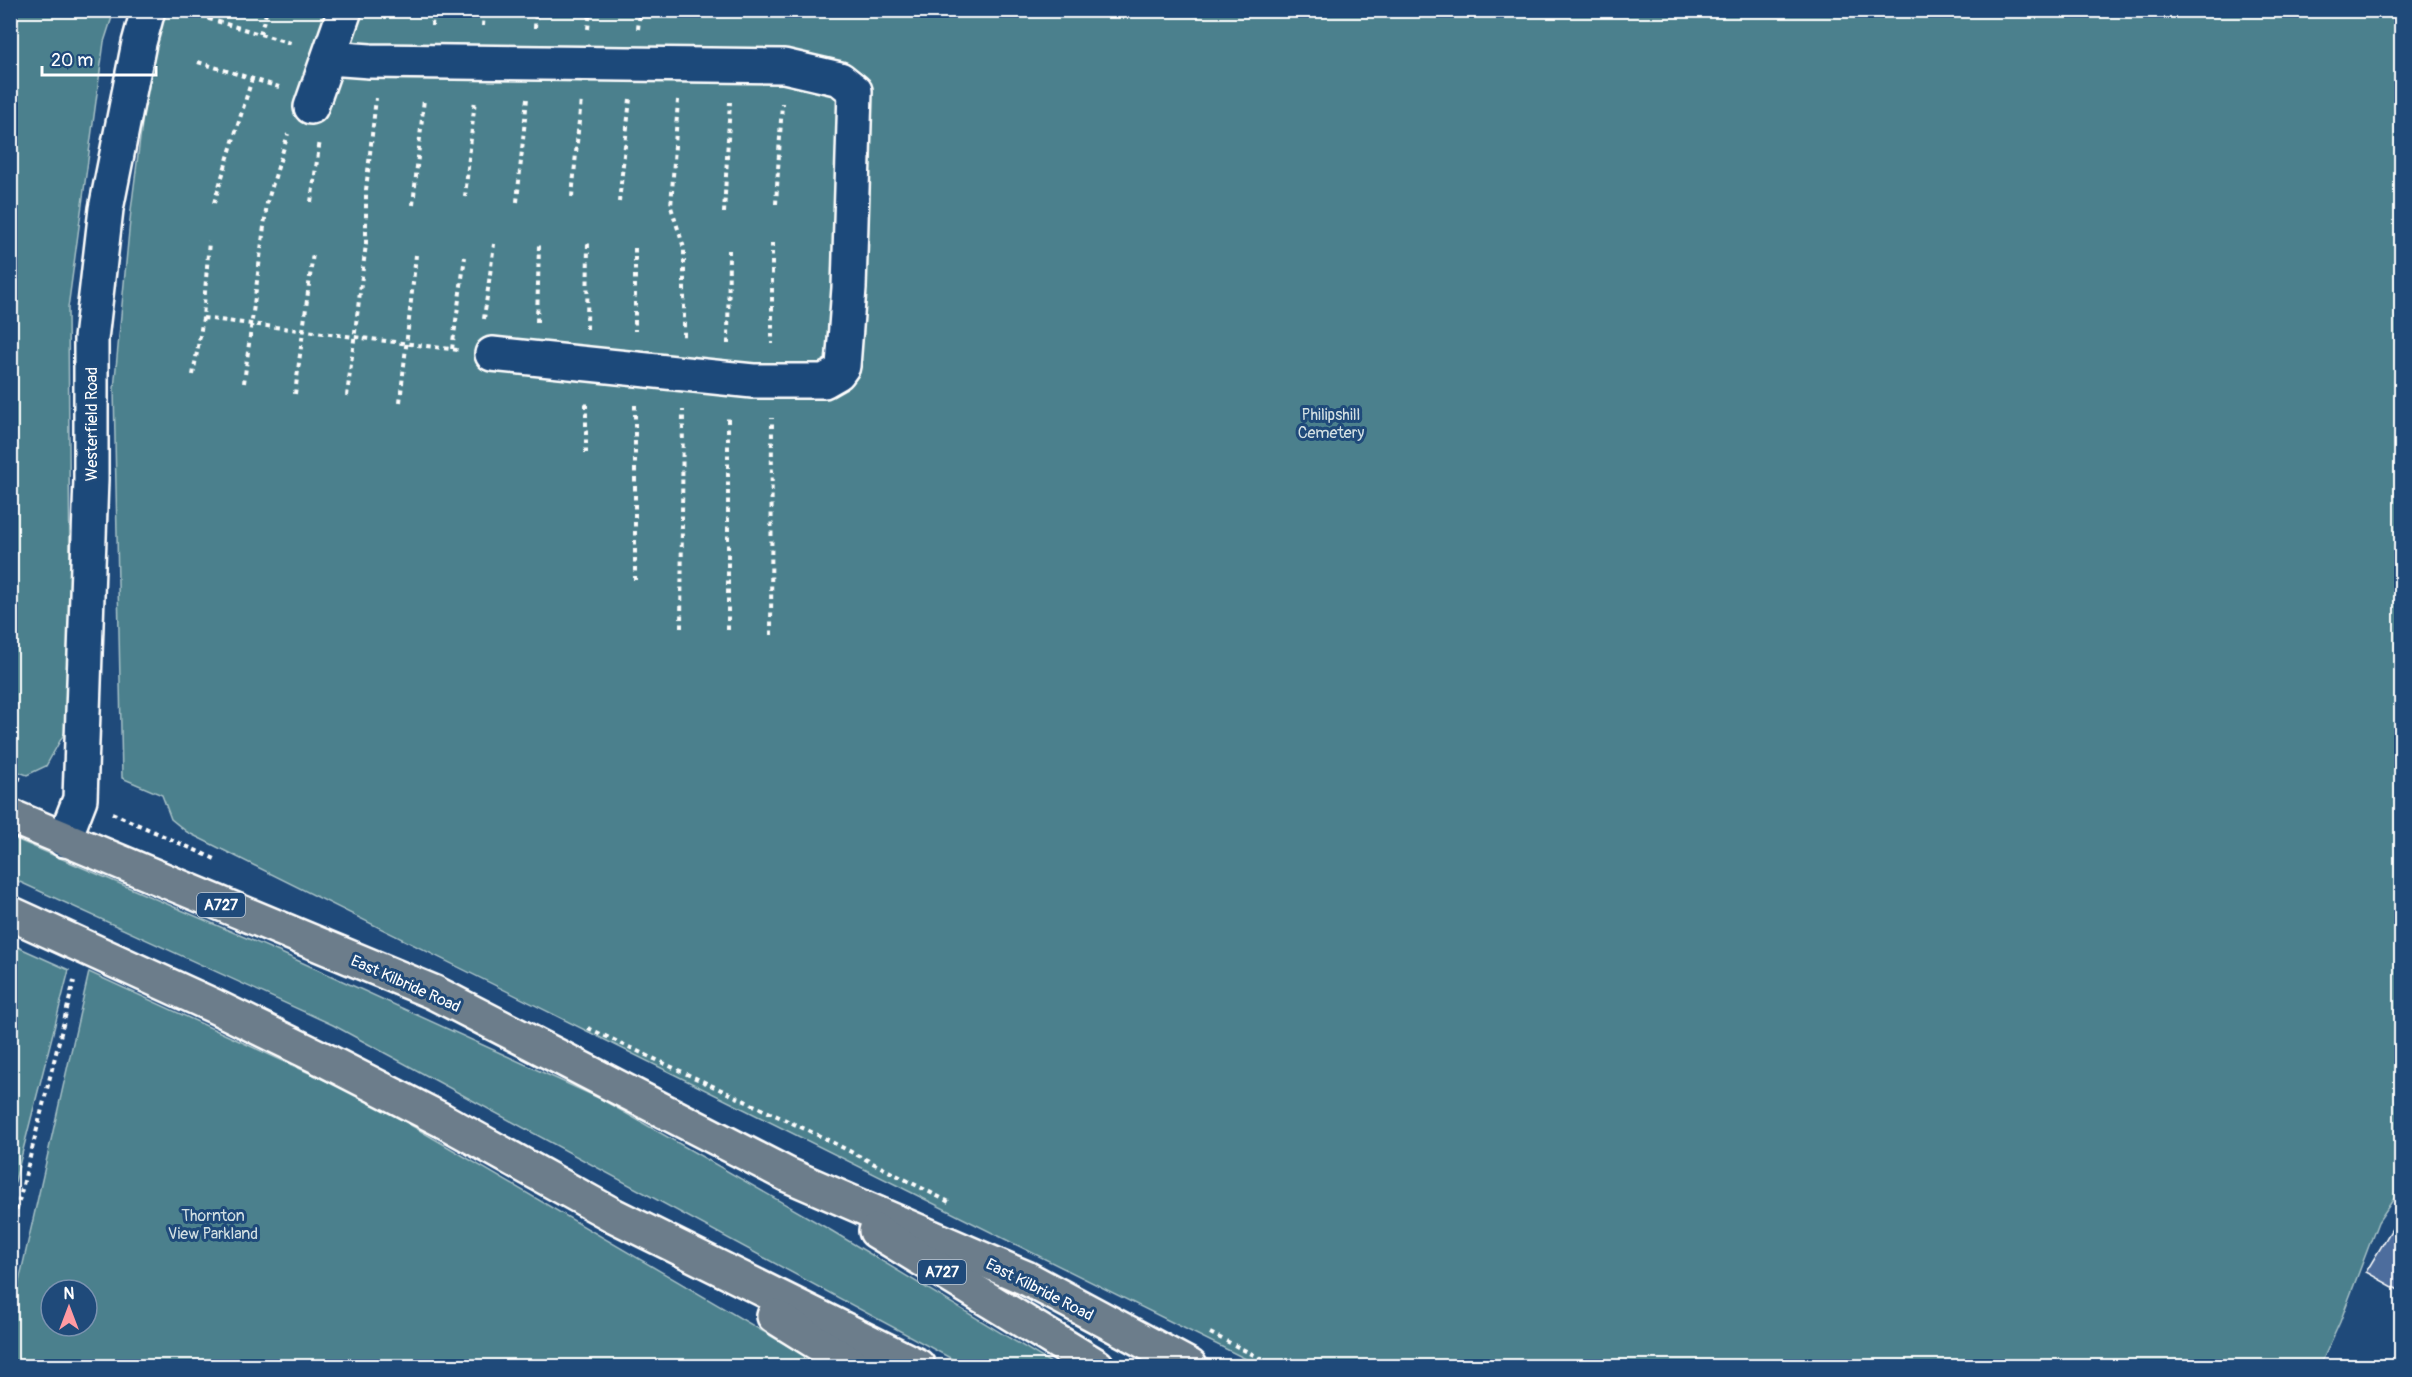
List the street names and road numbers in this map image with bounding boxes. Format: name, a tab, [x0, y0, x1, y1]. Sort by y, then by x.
street label: Westerfield Road	[82, 367, 102, 481]
road number: A727	[197, 893, 245, 917]
street label: East Kilbride Road	[348, 951, 464, 1017]
street label: East Kilbride Road	[982, 1254, 1097, 1326]
road number: A727	[918, 1260, 966, 1284]

